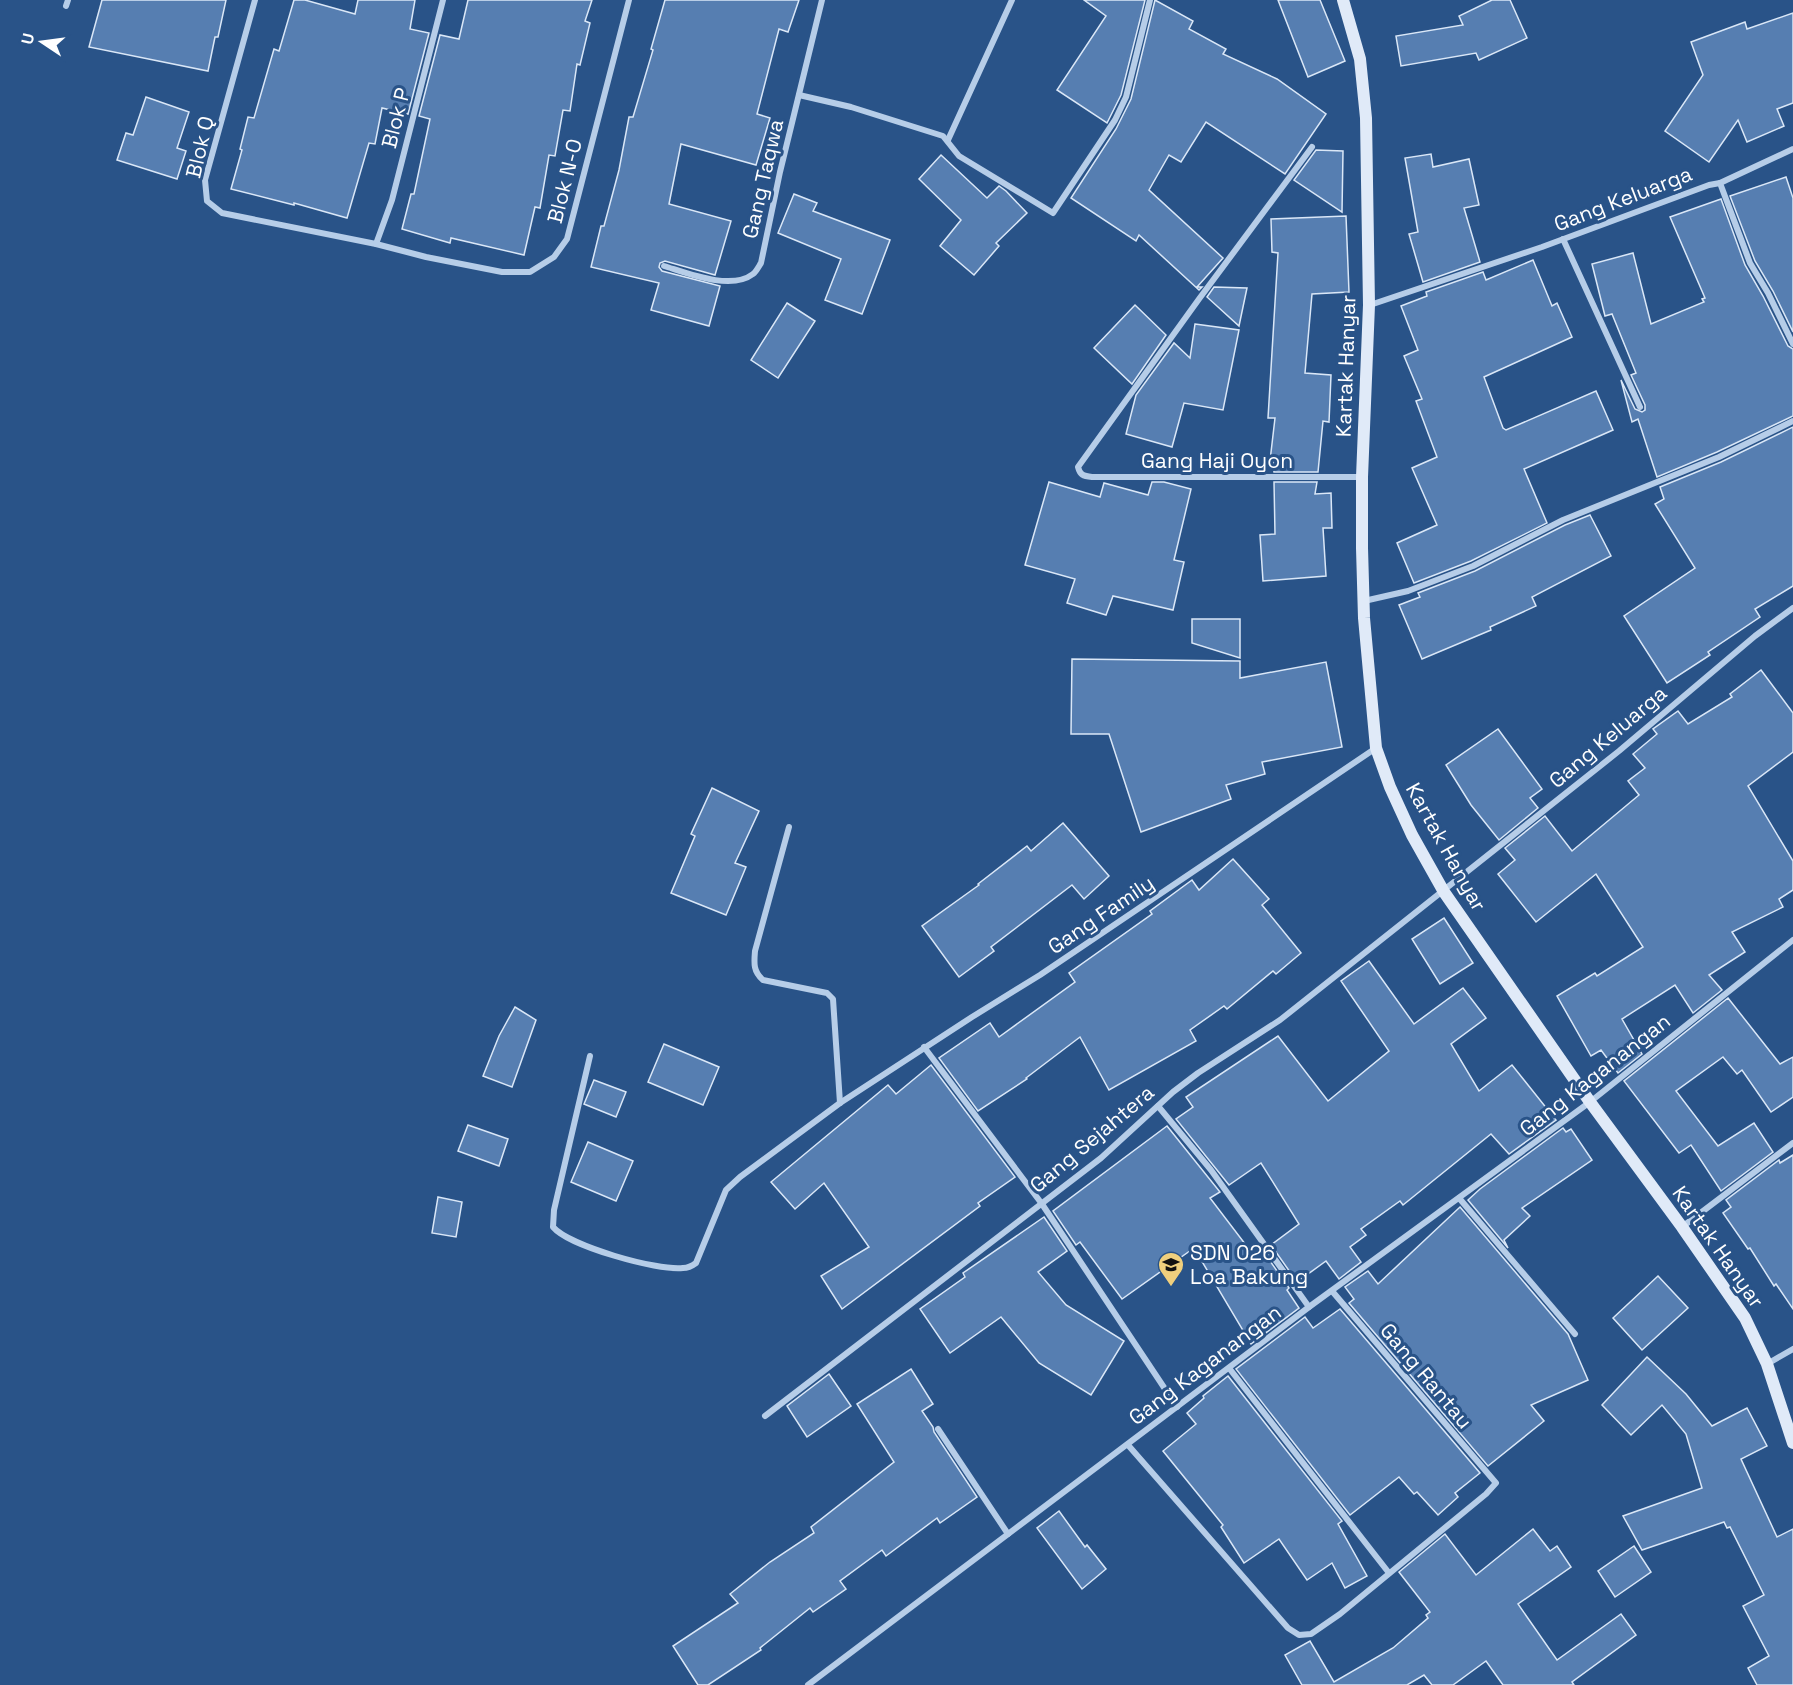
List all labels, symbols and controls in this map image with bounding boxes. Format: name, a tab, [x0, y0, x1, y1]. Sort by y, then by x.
north arrow	[12, 12, 72, 72]
text: U	[16, 31, 39, 46]
street label: Blok P	[375, 85, 416, 151]
street label: Blok Q	[179, 113, 220, 180]
street label: Gang Taqwa	[736, 117, 789, 241]
street label: Blok N-O	[541, 136, 588, 226]
street label: Gang Keluarga	[1550, 160, 1696, 237]
street label: Kartak Hanyar	[1330, 294, 1361, 438]
street label: Gang Haji Oyon	[1141, 447, 1293, 474]
street label: Gang Keluarga	[1543, 679, 1672, 794]
street label: Kartak Hanyar	[1400, 778, 1493, 916]
street label: Gang Family	[1043, 869, 1159, 960]
street label: Gang Kaganangan	[1514, 1007, 1676, 1142]
street label: Gang Sejahtera	[1024, 1079, 1159, 1199]
street label: Kartak Hanyar	[1666, 1181, 1770, 1313]
place label: SDN 026 Loa Bakung	[1190, 1239, 1308, 1290]
school or university icon: SDN 026 Loa Bakung	[1156, 1250, 1186, 1288]
street label: Gang Kaganangan	[1123, 1298, 1286, 1431]
street label: Gang Rantau	[1374, 1317, 1478, 1434]

